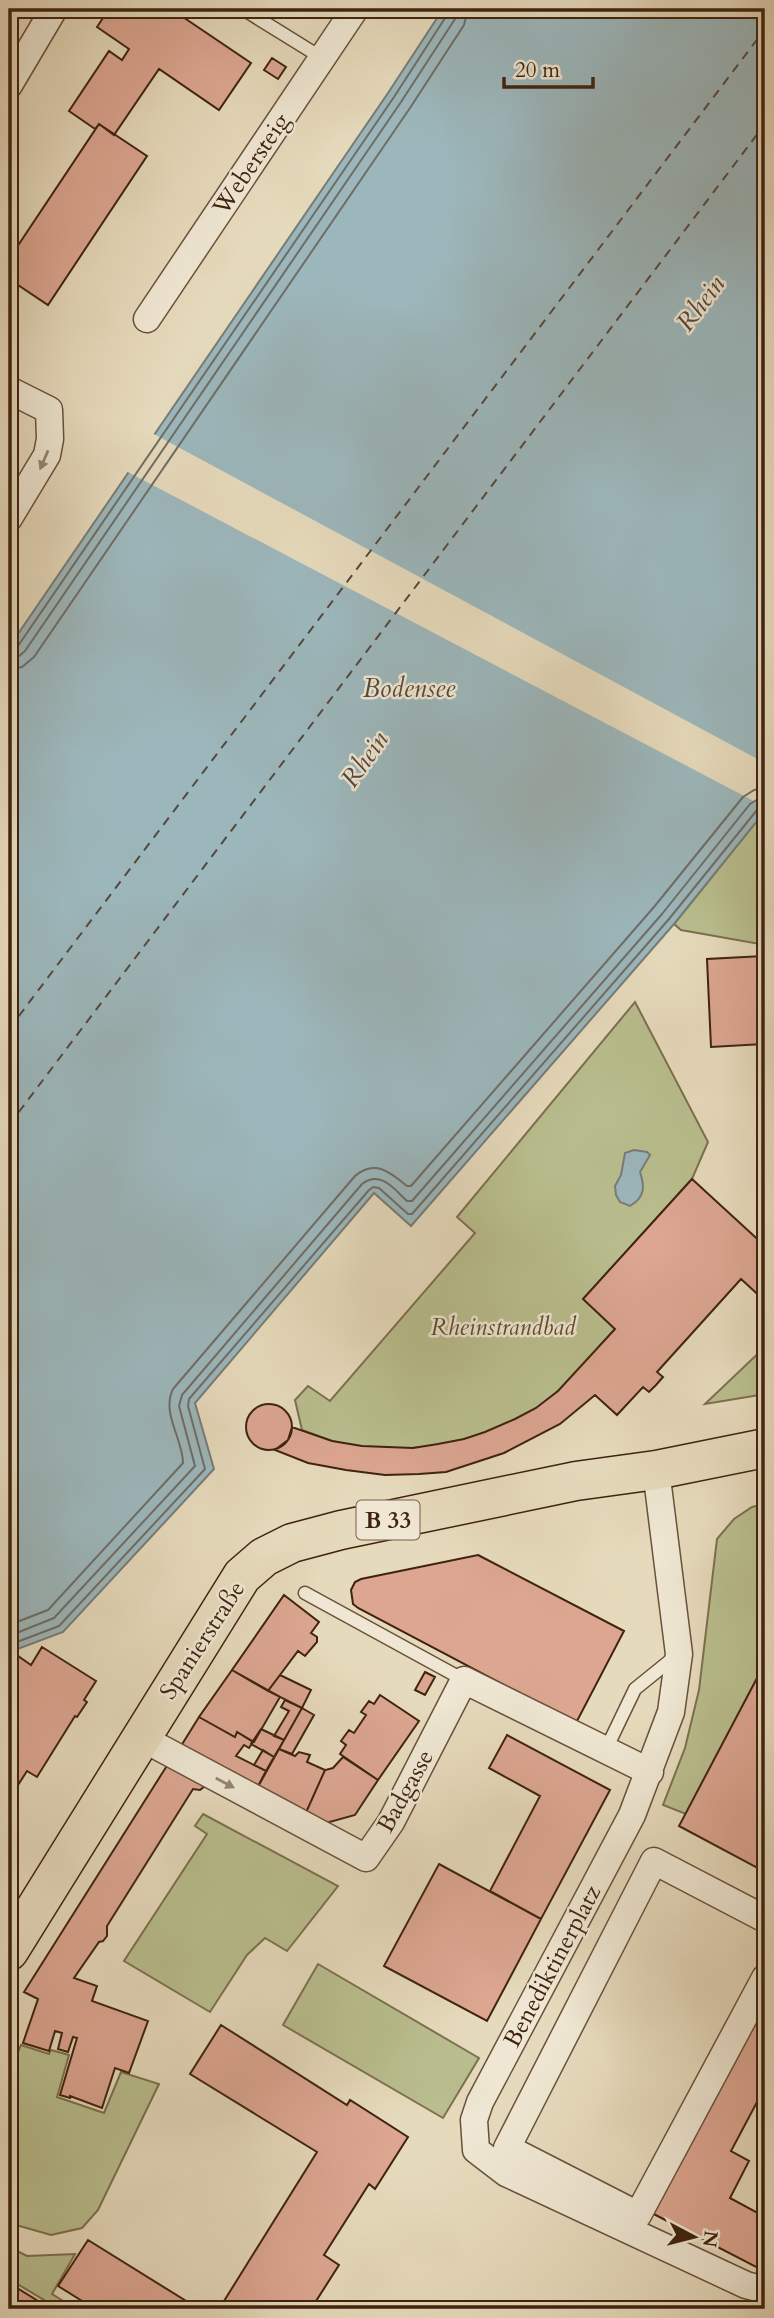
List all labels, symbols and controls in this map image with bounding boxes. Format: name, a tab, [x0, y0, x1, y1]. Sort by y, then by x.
scale bar	[504, 46, 594, 90]
text: 20 m	[515, 56, 560, 85]
street label: Webersteig	[205, 106, 298, 223]
water label: Rhein	[668, 268, 733, 338]
one-way arrow	[38, 450, 50, 470]
water label: Bodensee	[363, 671, 456, 706]
water label: Rhein	[332, 724, 397, 794]
park label: Rheinstrandbad	[430, 1311, 577, 1344]
road number: B 33	[356, 1500, 420, 1540]
street label: Spanierstraße	[152, 1575, 253, 1706]
street label: Badgasse	[369, 1744, 442, 1839]
one-way arrow	[216, 1777, 235, 1789]
street label: Benediktinerplatz	[496, 1879, 609, 2053]
north arrow	[658, 2202, 728, 2272]
text: N	[696, 2229, 724, 2249]

